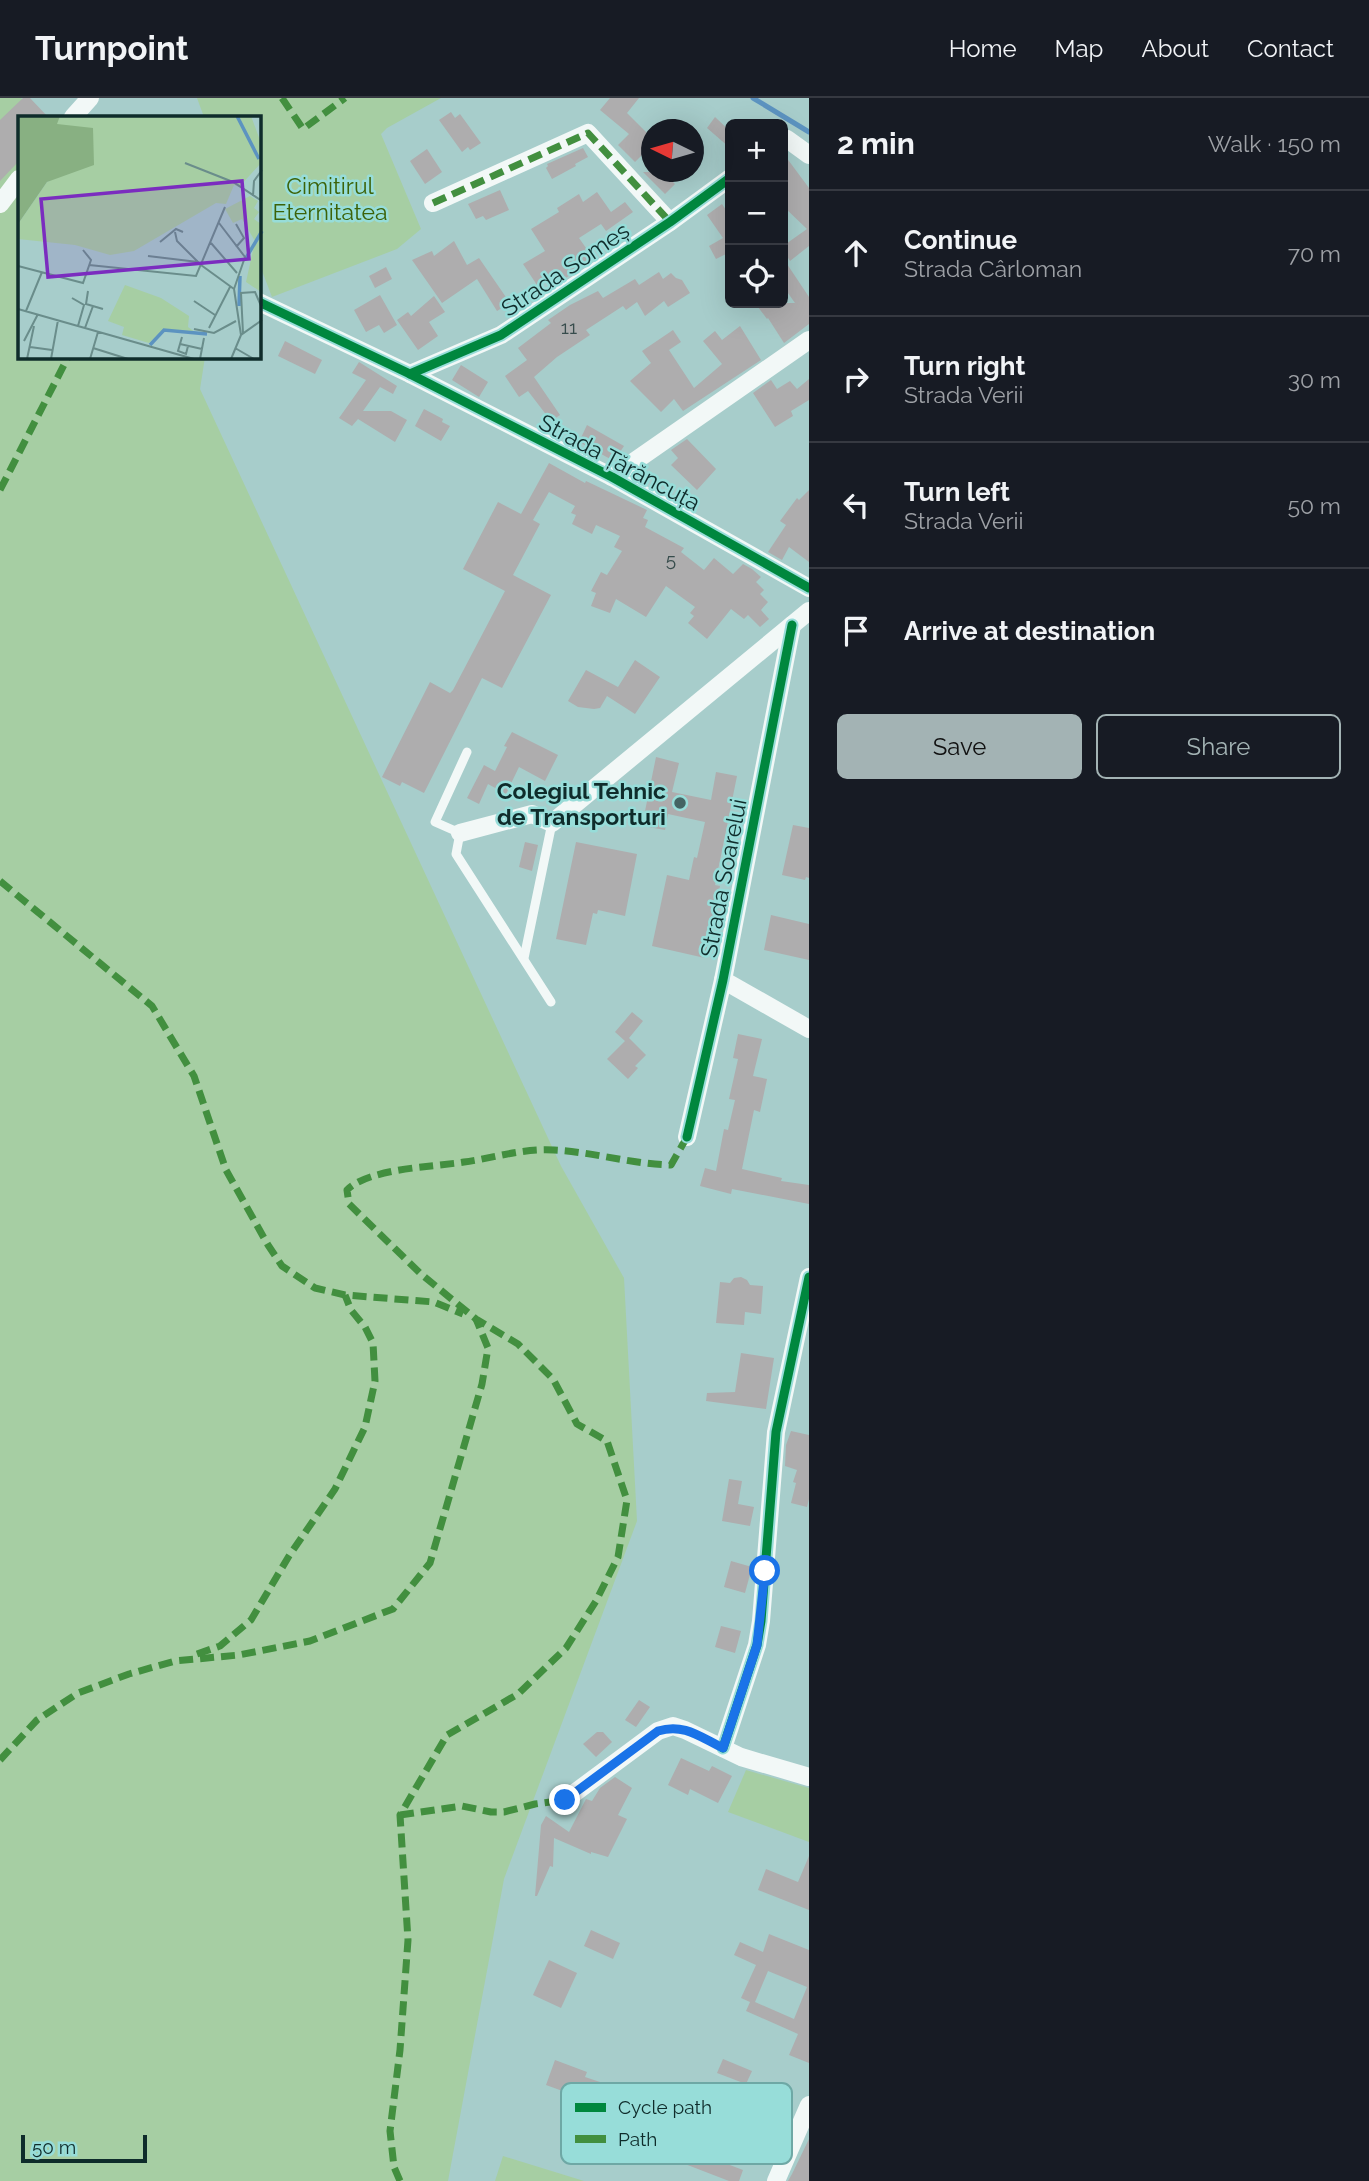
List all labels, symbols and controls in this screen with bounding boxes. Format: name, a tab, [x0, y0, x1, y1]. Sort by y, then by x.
text: Turnpoint	[35, 29, 188, 68]
text: Home	[949, 34, 1017, 63]
text: Map	[1055, 34, 1103, 63]
text: About	[1141, 34, 1209, 63]
text: Contact	[1247, 34, 1334, 63]
inset map	[18, 116, 261, 359]
north arrow	[641, 119, 704, 182]
map controls	[725, 119, 788, 308]
button: +	[725, 119, 788, 182]
text: 2 min	[837, 126, 915, 161]
text: Walk · 150 m	[1208, 130, 1341, 157]
park label: Cimitirul Eternitatea	[272, 172, 388, 225]
button: −	[725, 182, 788, 245]
street label: Strada Someș	[496, 216, 634, 322]
text: Continue	[904, 225, 1017, 255]
icon: ahead	[837, 234, 875, 272]
text: 70 m	[1288, 240, 1341, 267]
button: locate	[725, 245, 788, 308]
text: Strada Cârloman	[904, 255, 1082, 282]
house number: 11	[561, 316, 577, 338]
text: Turn right	[904, 351, 1025, 381]
icon: right	[837, 360, 875, 398]
text: 30 m	[1288, 366, 1341, 393]
text: Strada Verii	[904, 381, 1024, 408]
street label: Strada Țărăncuța	[535, 408, 705, 516]
text: Turn left	[904, 477, 1010, 507]
icon: left	[837, 486, 875, 524]
text: 50 m	[1287, 492, 1341, 519]
text: Strada Verii	[904, 507, 1024, 534]
house number: 5	[666, 548, 676, 570]
icon: arrive	[837, 612, 875, 650]
text: Arrive at destination	[904, 616, 1155, 646]
button: Save	[837, 714, 1082, 779]
button: Share	[1096, 714, 1341, 779]
place label: Colegiul Tehnic de Transporturi	[497, 777, 666, 830]
marker: Colegiul Tehnic de Transporturi	[672, 795, 688, 811]
street label: Strada Soarelui	[694, 796, 752, 960]
route start	[749, 1555, 780, 1586]
route end	[549, 1784, 580, 1815]
legend	[561, 2083, 792, 2164]
text: Cycle path	[618, 2096, 712, 2118]
text: Path	[618, 2128, 657, 2150]
scale bar	[21, 2132, 147, 2164]
text: 50 m	[32, 2136, 76, 2158]

